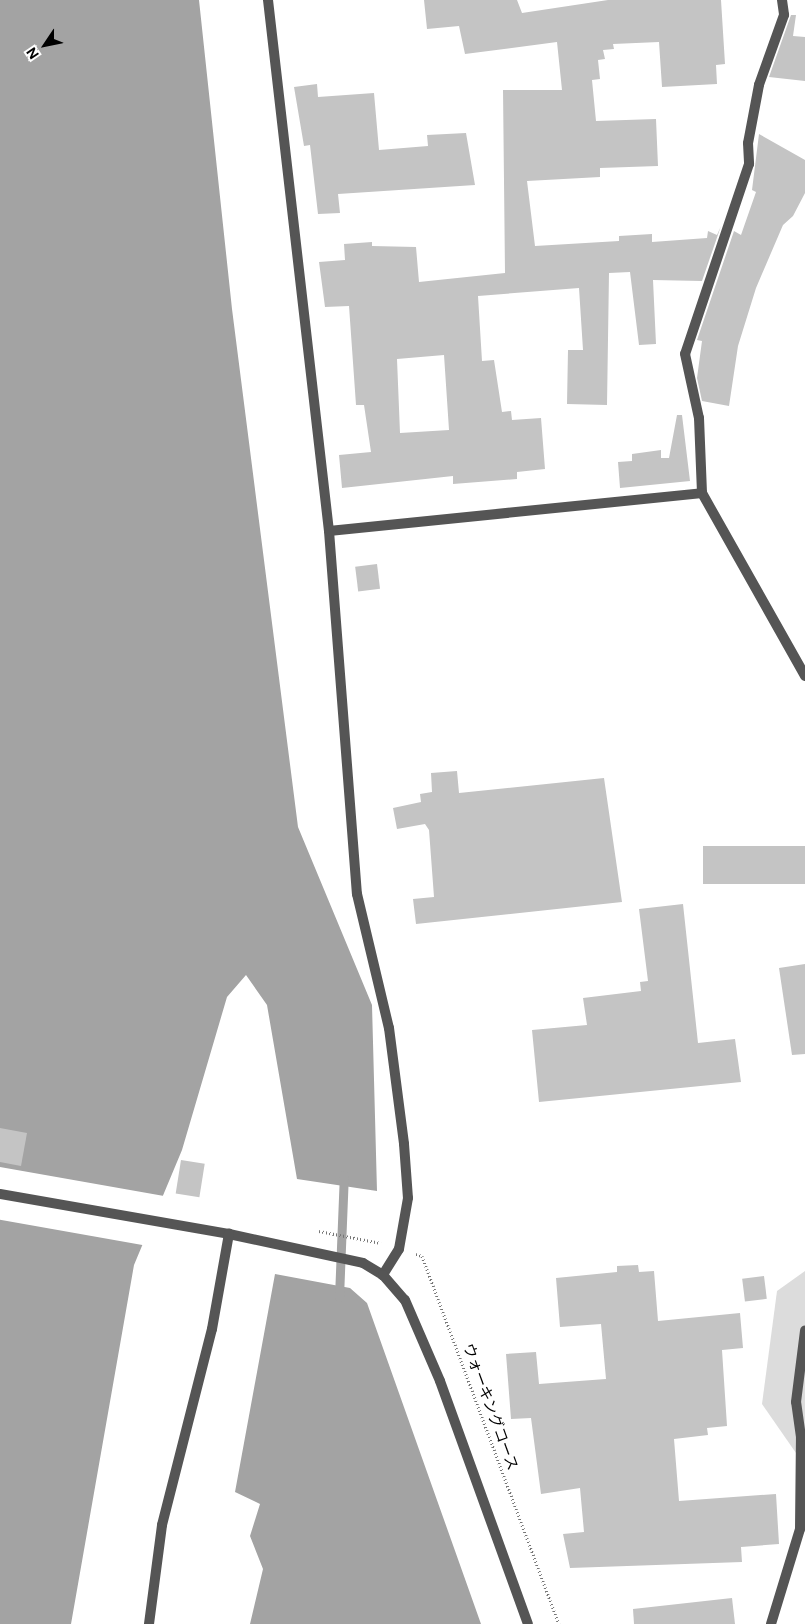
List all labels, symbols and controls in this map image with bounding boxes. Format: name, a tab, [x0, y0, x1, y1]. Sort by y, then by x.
north arrow	[20, 20, 70, 70]
text: N	[22, 44, 43, 63]
street label: ウォーキングコース	[458, 1340, 522, 1474]

